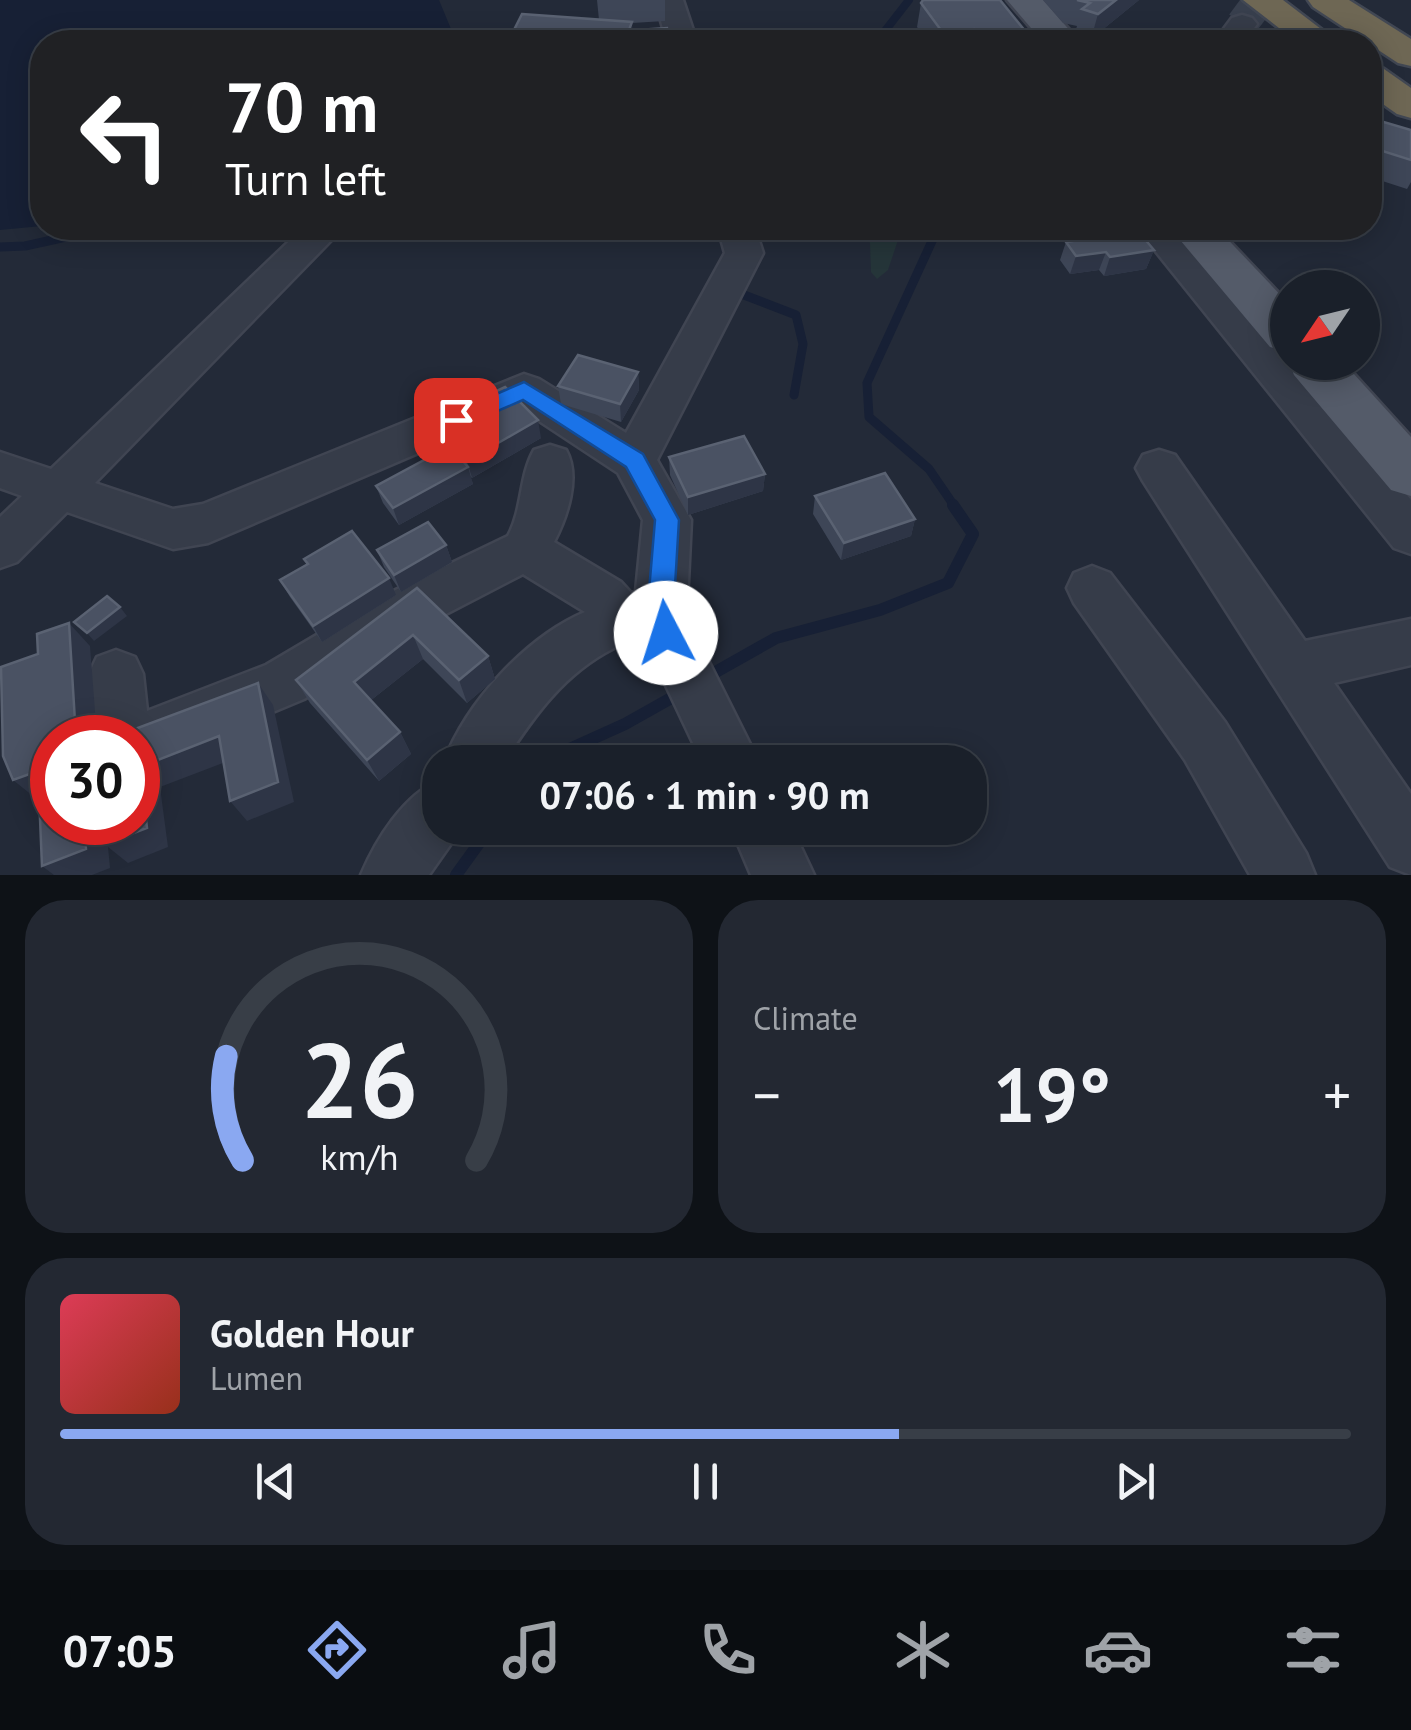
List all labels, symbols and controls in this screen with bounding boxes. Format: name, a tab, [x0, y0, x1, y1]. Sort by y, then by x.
text: 70 m	[225, 61, 378, 151]
icon: left	[60, 70, 190, 200]
text: Turn left	[225, 149, 386, 207]
north arrow	[1270, 270, 1380, 380]
map controls	[1270, 270, 1380, 380]
pin	[414, 378, 499, 463]
icon: arrive	[429, 393, 484, 448]
position arrow	[614, 581, 718, 685]
speed limit sign: 30	[30, 715, 160, 845]
text: 07:06 · 1 min · 90 m	[539, 770, 870, 819]
text: Climate	[753, 997, 858, 1039]
text: 26	[300, 1012, 418, 1147]
text: 19°	[993, 1046, 1111, 1143]
text: −	[753, 1059, 781, 1130]
text: +	[1323, 1059, 1351, 1130]
text: km/h	[320, 1134, 398, 1180]
text: Golden Hour	[210, 1308, 414, 1357]
text: Lumen	[210, 1357, 303, 1399]
icon: previous	[248, 1454, 303, 1509]
icon: pause	[678, 1454, 733, 1509]
icon: next	[1108, 1454, 1163, 1509]
icon: directions	[302, 1615, 372, 1685]
icon: music	[497, 1615, 567, 1685]
icon: phone	[693, 1615, 763, 1685]
icon: climate	[888, 1615, 958, 1685]
icon: car	[1083, 1615, 1153, 1685]
icon: filters	[1278, 1615, 1348, 1685]
text: 07:05	[63, 1621, 177, 1679]

